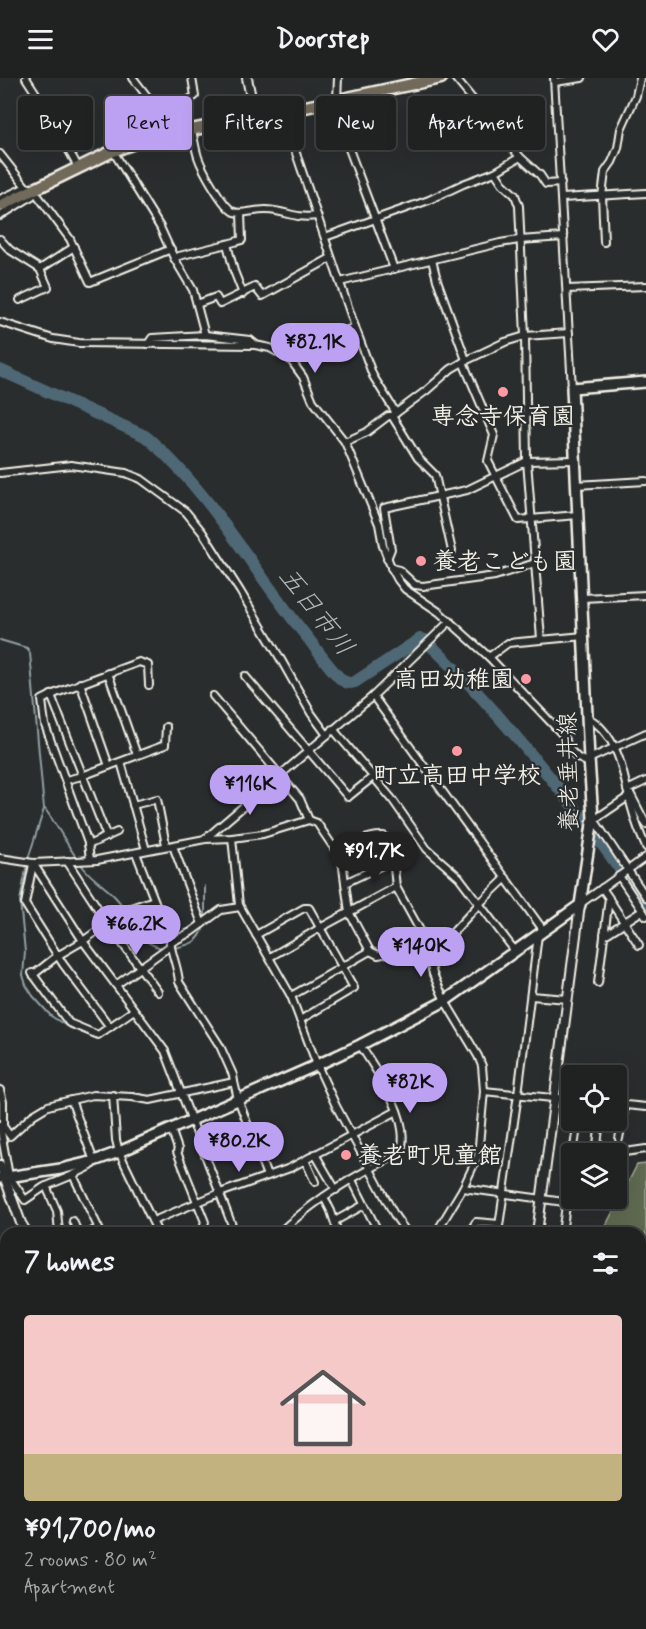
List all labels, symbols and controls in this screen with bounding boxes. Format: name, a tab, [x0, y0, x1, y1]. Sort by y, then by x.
text: Doorstep	[276, 22, 370, 57]
icon: menu	[24, 23, 57, 56]
icon: heart	[589, 23, 622, 56]
chip: Buy	[18, 96, 93, 150]
chip: Rent	[105, 96, 192, 150]
chip: Filters	[204, 96, 304, 150]
chip: New	[316, 96, 396, 150]
chip: Apartment	[408, 96, 545, 150]
pin: ¥82.1K	[266, 323, 364, 374]
text: ¥82.1K	[285, 329, 345, 356]
marker: 専念寺保育園	[496, 385, 510, 399]
place label: 専念寺保育園	[431, 402, 575, 433]
place label: 養老こども園	[433, 547, 577, 578]
marker: 養老こども園	[414, 554, 428, 568]
water label: 五日市川	[270, 561, 361, 664]
place label: 高田幼稚園	[394, 665, 514, 696]
marker: 高田幼稚園	[519, 672, 533, 686]
street label: 養老垂井線	[553, 712, 586, 832]
marker: 町立高田中学校	[450, 744, 464, 758]
place label: 町立高田中学校	[373, 761, 541, 792]
pin: ¥116K	[208, 765, 292, 816]
text: ¥116K	[224, 771, 276, 798]
pin: ¥91.7K	[325, 832, 423, 883]
text: ¥91.7K	[344, 838, 404, 865]
pin: ¥66.2K	[87, 905, 185, 956]
text: ¥66.2K	[106, 911, 166, 938]
pin: ¥140K	[379, 927, 463, 978]
text: ¥140K	[392, 933, 450, 960]
pin: ¥82K	[374, 1063, 446, 1114]
map controls	[561, 1065, 627, 1209]
button: locate	[561, 1065, 627, 1131]
text: ¥82K	[386, 1069, 434, 1096]
pin: ¥80.2K	[190, 1122, 288, 1173]
text: ¥80.2K	[208, 1128, 270, 1155]
place label: 養老町児童館	[358, 1141, 502, 1172]
button: layers	[561, 1143, 627, 1209]
marker: 養老町児童館	[339, 1148, 353, 1162]
text: 7 homes	[24, 1246, 115, 1280]
icon: filters	[589, 1247, 622, 1280]
icon: home	[269, 1354, 377, 1462]
text: ¥91,700/mo	[24, 1513, 156, 1547]
text: 2 rooms · 80 m²	[24, 1547, 157, 1574]
text: Apartment	[24, 1574, 115, 1601]

